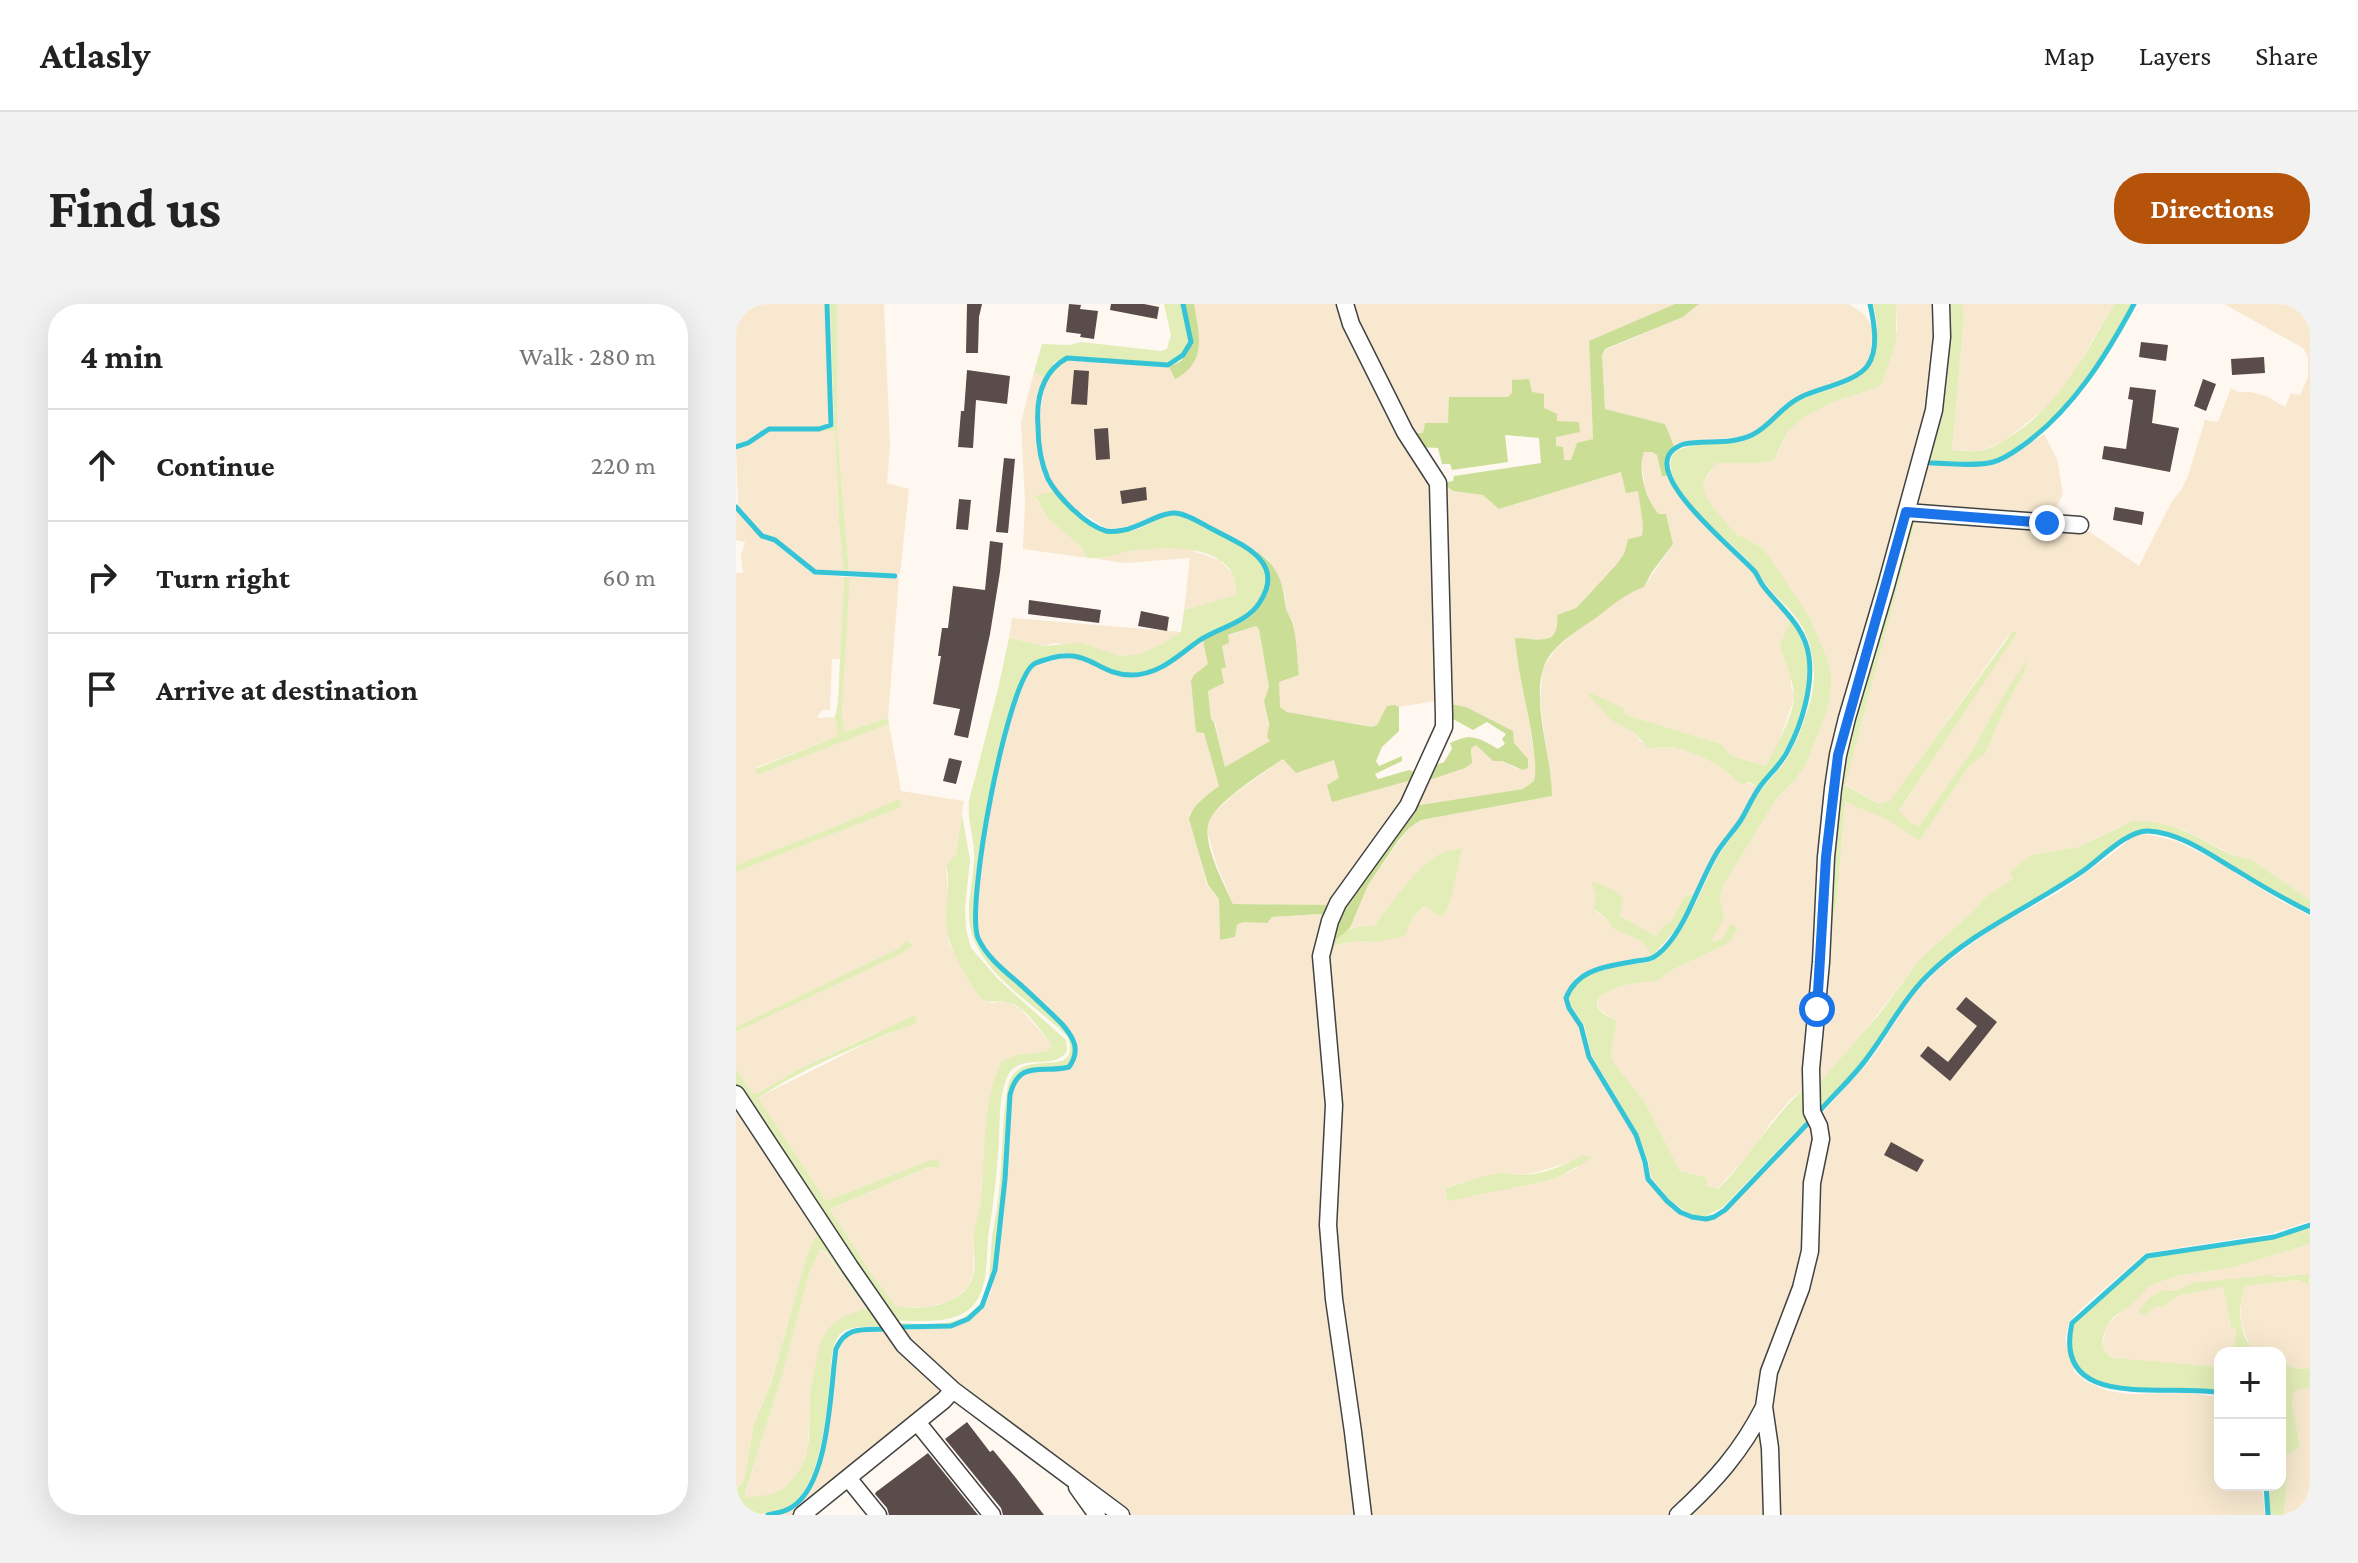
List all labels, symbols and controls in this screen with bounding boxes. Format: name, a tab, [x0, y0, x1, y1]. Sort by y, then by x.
text: Atlasly	[40, 34, 151, 76]
text: Map	[2044, 40, 2095, 71]
text: Layers	[2139, 40, 2211, 71]
text: Share	[2255, 40, 2318, 71]
button: Directions	[2114, 173, 2310, 244]
text: Find us	[48, 177, 221, 239]
text: 4 min	[80, 338, 163, 375]
text: Walk · 280 m	[519, 342, 656, 371]
icon: ahead	[80, 443, 124, 487]
text: Continue	[156, 449, 275, 482]
text: 220 m	[591, 451, 656, 480]
route end	[2029, 505, 2065, 541]
icon: right	[80, 555, 124, 599]
text: Turn right	[156, 561, 290, 594]
text: 60 m	[602, 563, 656, 592]
icon: arrive	[80, 667, 124, 711]
text: Arrive at destination	[156, 673, 418, 706]
route start	[1799, 991, 1835, 1027]
map controls	[2214, 1347, 2286, 1491]
button: +	[2214, 1347, 2286, 1419]
button: −	[2214, 1419, 2286, 1491]

